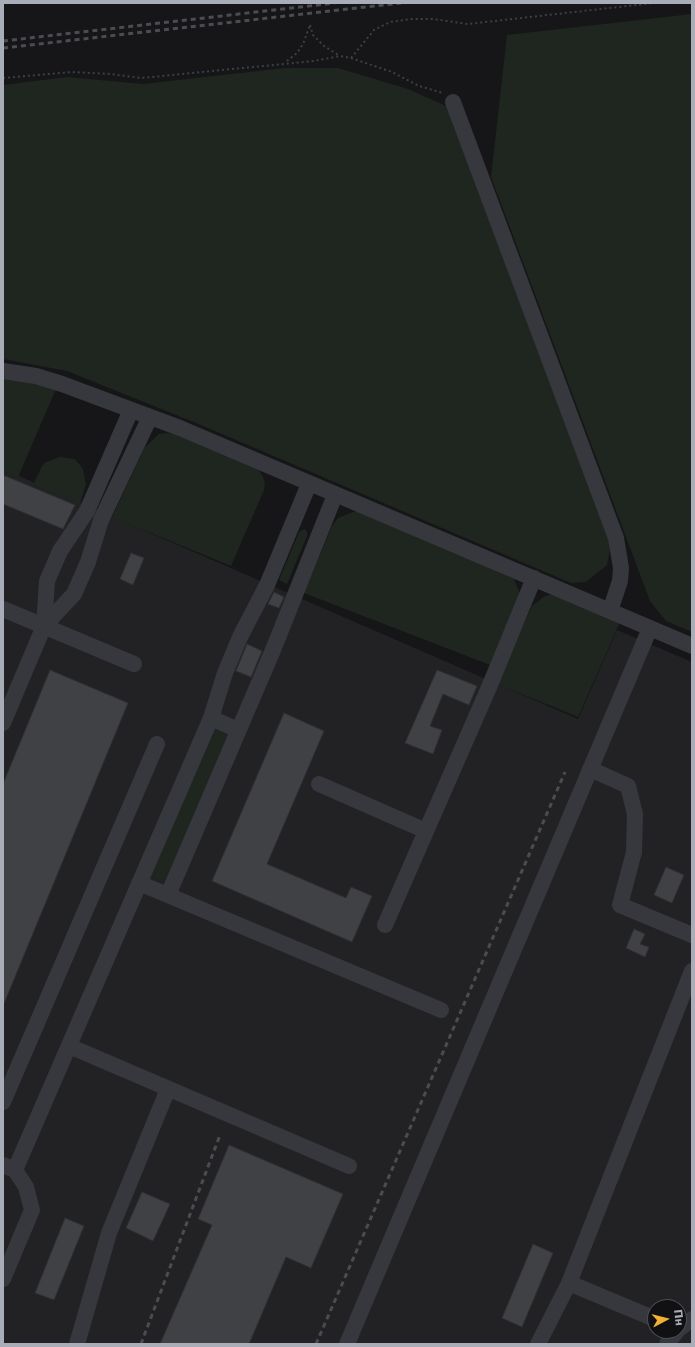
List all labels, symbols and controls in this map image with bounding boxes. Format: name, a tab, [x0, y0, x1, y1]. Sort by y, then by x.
north arrow	[647, 1299, 687, 1339]
text: Пн	[671, 1308, 686, 1327]

